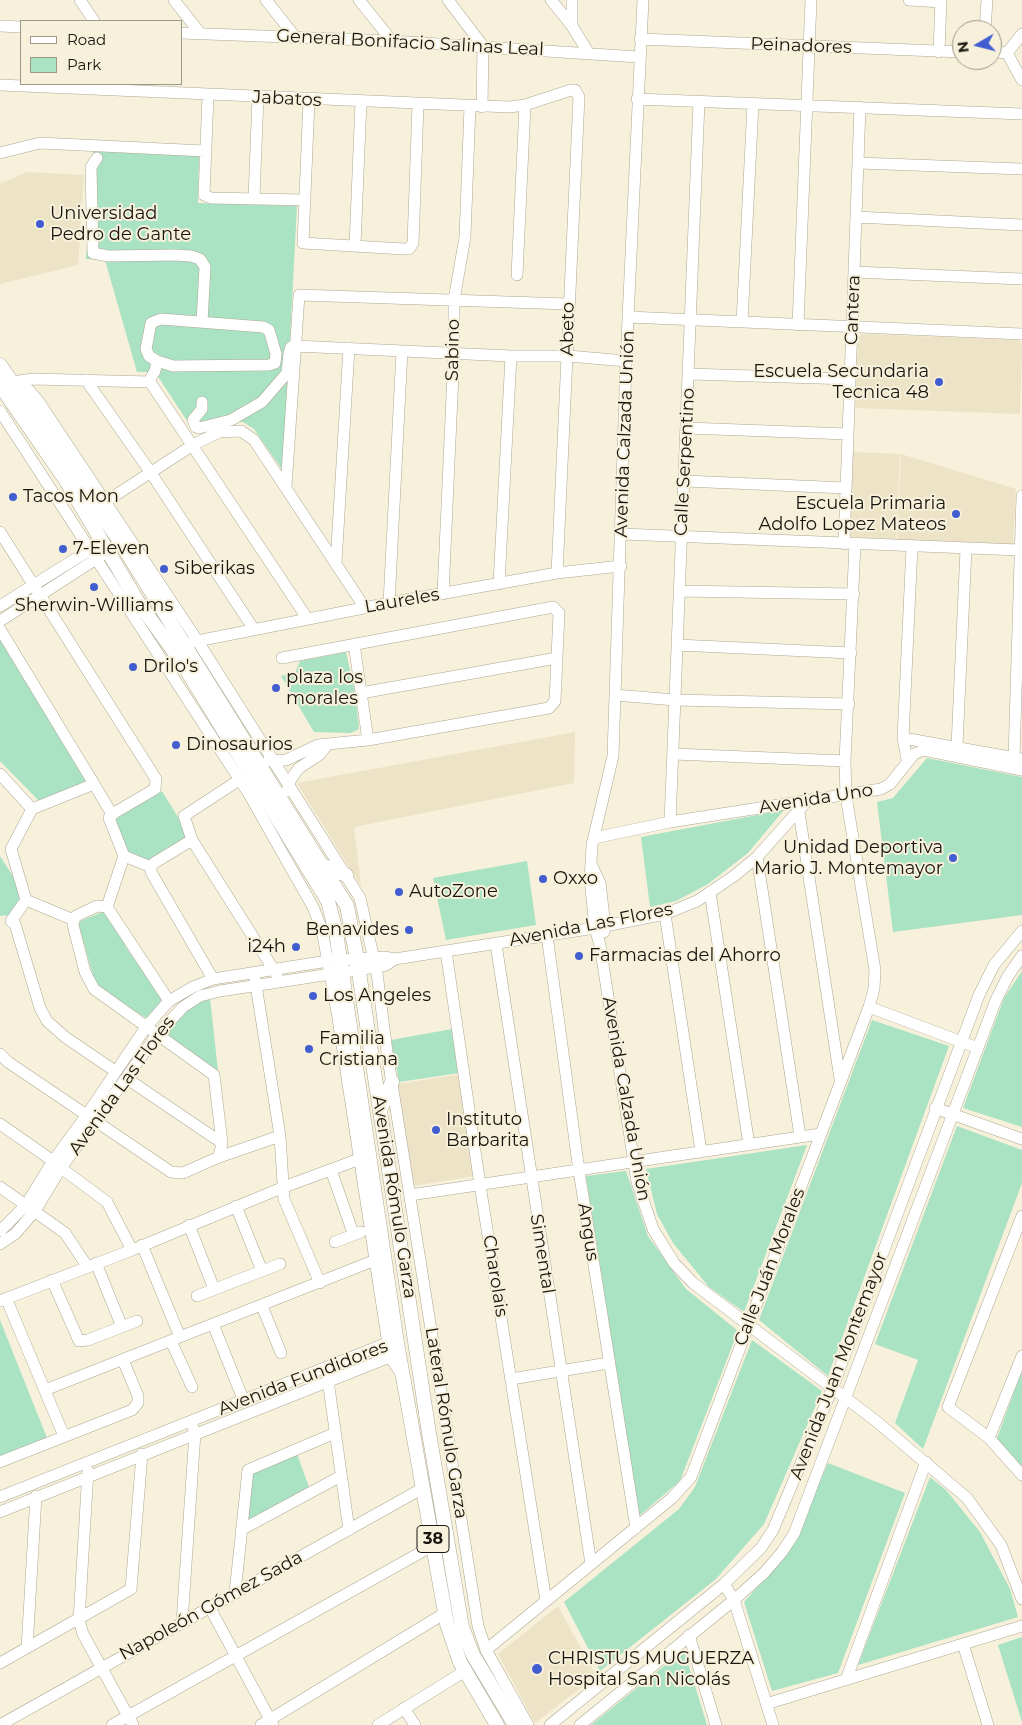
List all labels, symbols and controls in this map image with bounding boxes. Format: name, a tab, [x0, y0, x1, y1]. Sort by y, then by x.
legend	[20, 20, 182, 85]
north arrow	[952, 20, 1002, 70]
street label: General Bonifacio Salinas Leal	[276, 25, 544, 61]
text: Road	[67, 30, 106, 49]
street label: Peinadores	[750, 33, 852, 59]
text: N	[953, 40, 973, 54]
text: Park	[67, 55, 101, 74]
street label: Jabatos	[252, 86, 322, 112]
place label: Universidad Pedro de Gante	[50, 203, 191, 245]
marker: Universidad Pedro de Gante	[34, 218, 46, 230]
street label: Cantera	[841, 274, 865, 346]
street label: Abeto	[557, 302, 579, 356]
street label: Sabino	[442, 319, 464, 381]
street label: Avenida Calzada Unión	[611, 330, 639, 538]
place label: Escuela Secundaria Tecnica 48	[753, 361, 929, 404]
marker: Escuela Secundaria Tecnica 48	[933, 376, 945, 388]
street label: Calle Serpentino	[670, 387, 700, 537]
place label: Tacos Mon	[23, 486, 119, 508]
marker: Tacos Mon	[7, 491, 19, 503]
place label: Escuela Primaria Adolfo Lopez Mateos	[759, 493, 946, 536]
marker: Escuela Primaria Adolfo Lopez Mateos	[950, 508, 962, 520]
place label: 7-Eleven	[73, 538, 150, 560]
marker: 7-Eleven	[57, 543, 69, 555]
place label: Siberikas	[174, 558, 255, 580]
marker: Siberikas	[158, 563, 170, 575]
marker: Sherwin-Williams	[88, 581, 100, 593]
street label: Laureles	[363, 584, 441, 618]
place label: Sherwin-Williams	[15, 595, 173, 617]
place label: Drilo's	[143, 656, 198, 678]
marker: Drilo's	[127, 661, 139, 673]
place label: plaza los morales	[286, 667, 363, 710]
marker: plaza los morales	[270, 682, 282, 694]
place label: Dinosaurios	[186, 734, 293, 756]
marker: Dinosaurios	[170, 739, 182, 751]
street label: Avenida Uno	[757, 779, 875, 819]
place label: Unidad Deportiva Mario J. Montemayor	[754, 837, 943, 880]
marker: Unidad Deportiva Mario J. Montemayor	[947, 852, 959, 864]
place label: Oxxo	[553, 868, 598, 890]
marker: Oxxo	[537, 873, 549, 885]
place label: AutoZone	[409, 881, 498, 903]
marker: AutoZone	[393, 886, 405, 898]
street label: Avenida Las Flores	[507, 899, 675, 951]
place label: Benavides	[305, 919, 399, 941]
marker: Benavides	[403, 924, 415, 936]
place label: i24h	[247, 936, 286, 958]
marker: i24h	[290, 941, 302, 953]
place label: Farmacias del Ahorro	[589, 945, 781, 967]
marker: Farmacias del Ahorro	[573, 950, 585, 962]
place label: Los Angeles	[323, 985, 431, 1007]
marker: Los Angeles	[307, 990, 319, 1002]
street label: Avenida Calzada Unión	[597, 995, 655, 1203]
street label: Avenida Las Flores	[64, 1012, 180, 1160]
place label: Familia Cristiana	[319, 1028, 398, 1070]
marker: Familia Cristiana	[303, 1043, 315, 1055]
street label: Avenida Rómulo Garza	[367, 1094, 421, 1300]
place label: Instituto Barbarita	[446, 1109, 529, 1152]
marker: Instituto Barbarita	[430, 1124, 442, 1136]
street label: Calle Juán Morales	[730, 1185, 810, 1349]
street label: Angus	[573, 1202, 603, 1262]
street label: Simental	[525, 1213, 559, 1295]
street label: Charolais	[478, 1233, 512, 1319]
street label: Avenida Juan Montemayor	[786, 1249, 892, 1483]
street label: Lateral Rómulo Garza	[420, 1326, 472, 1520]
street label: Avenida Fundidores	[215, 1336, 391, 1420]
road number: 38	[417, 1526, 449, 1552]
street label: Napoleón Gómez Sada	[116, 1547, 306, 1665]
place label: CHRISTUS MUGUERZA Hospital San Nicolás	[548, 1648, 754, 1690]
marker: CHRISTUS MUGUERZA Hospital San Nicolás	[530, 1662, 544, 1676]

